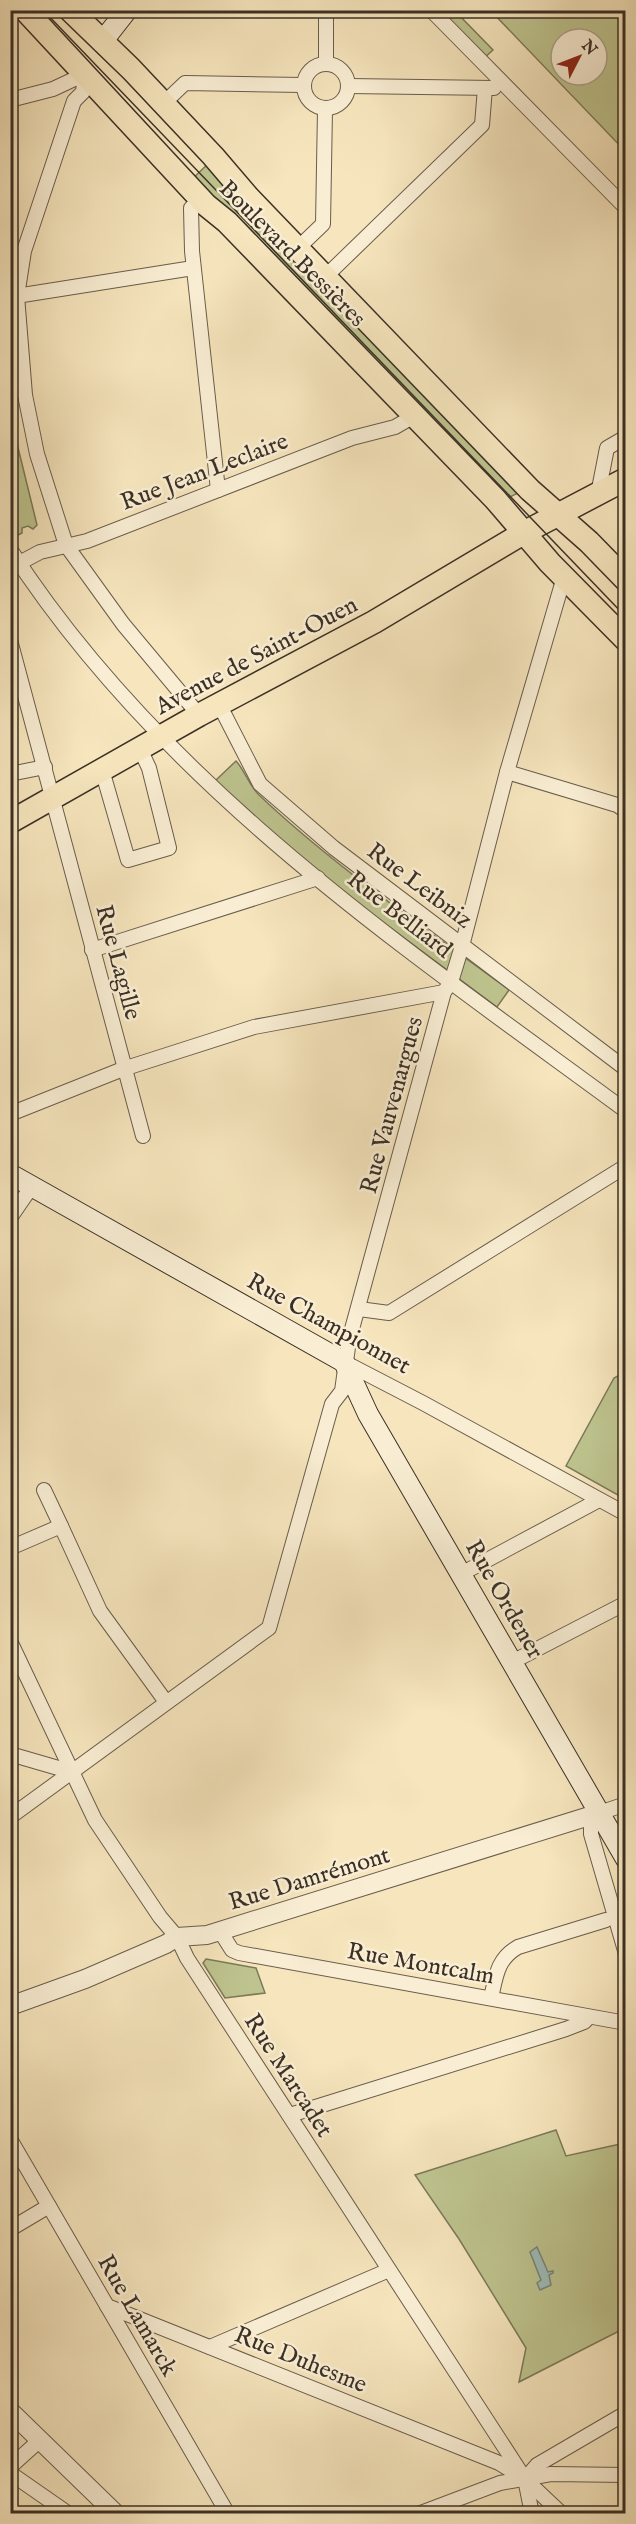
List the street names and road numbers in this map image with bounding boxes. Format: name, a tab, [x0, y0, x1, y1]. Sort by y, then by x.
street label: Boulevard Bessières	[212, 174, 372, 334]
street label: Rue Jean Leclaire	[116, 426, 293, 519]
street label: Avenue de Saint-Ouen	[149, 590, 363, 723]
street label: Rue Leibniz	[360, 836, 478, 936]
street label: Rue Belliard	[340, 864, 458, 966]
street label: Rue Lagille	[87, 902, 148, 1023]
street label: Rue Vauvenargues	[354, 1013, 431, 1197]
street label: Rue Championnet	[241, 1266, 416, 1382]
street label: Rue Ordener	[457, 1535, 550, 1665]
street label: Rue Damrémont	[225, 1840, 394, 1919]
street label: Rue Montcalm	[345, 1936, 497, 1993]
street label: Rue Marcadet	[236, 2008, 339, 2144]
street label: Rue Lamarck	[89, 2249, 184, 2382]
street label: Rue Duhesme	[230, 2320, 371, 2401]

